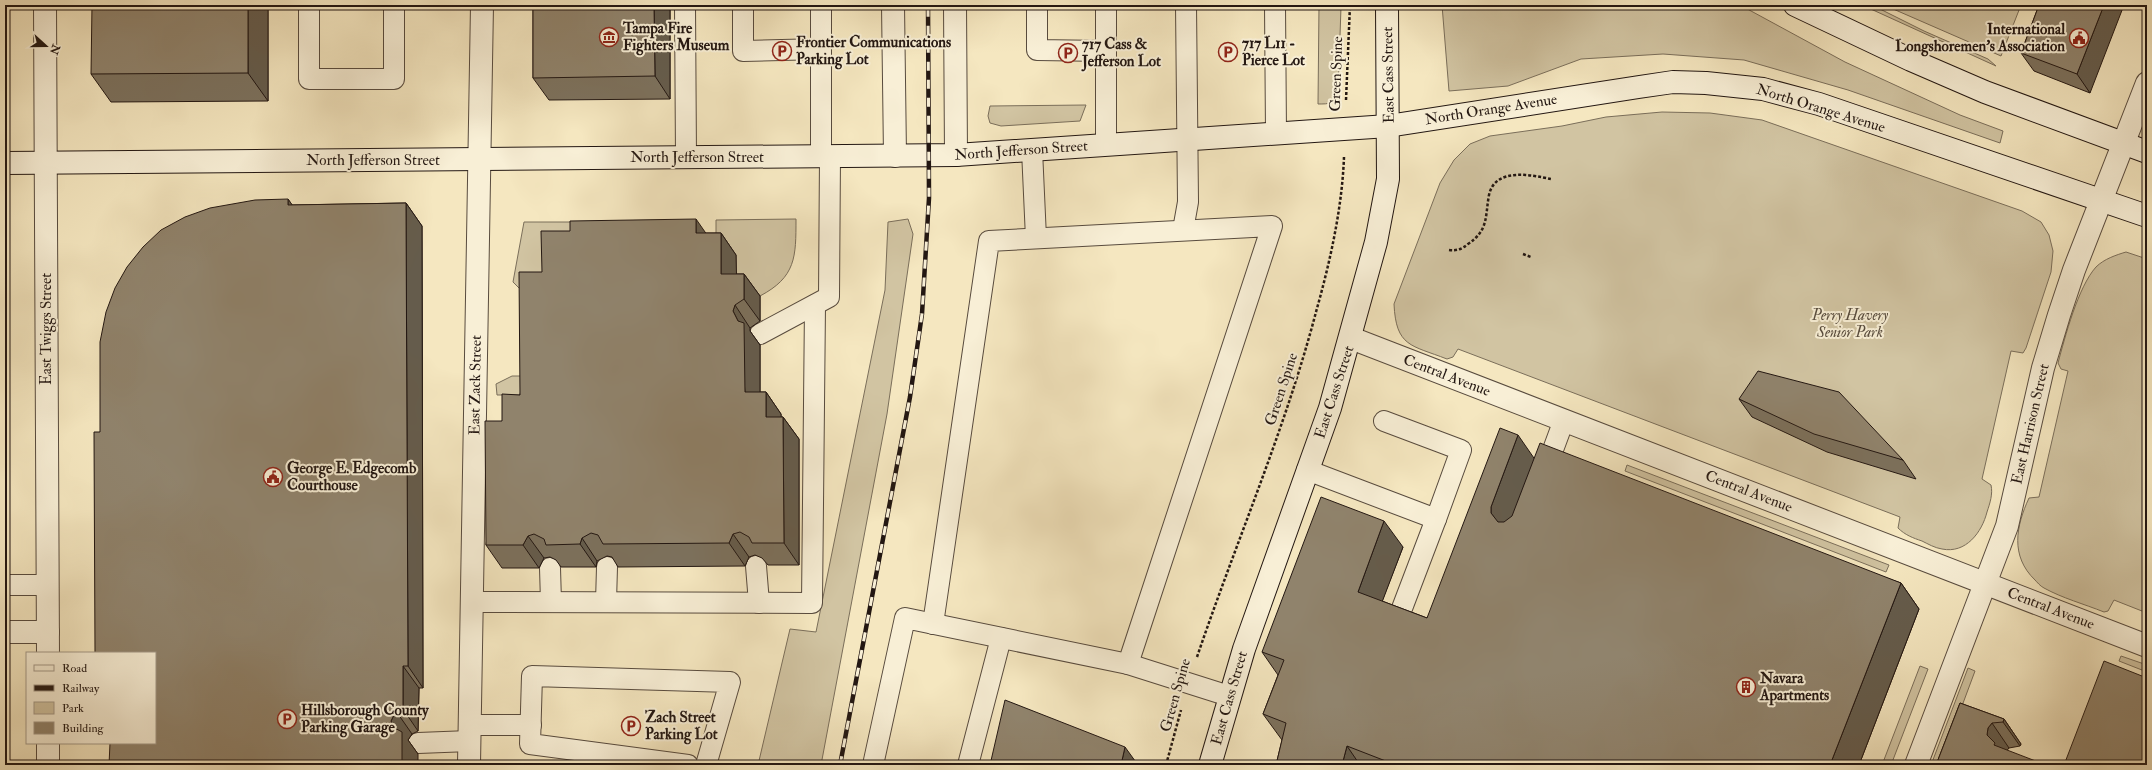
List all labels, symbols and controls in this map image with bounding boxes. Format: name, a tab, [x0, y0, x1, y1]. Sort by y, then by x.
place label: Tampa Fire Fighters Museum	[622, 19, 730, 56]
place label: International Longshoremen's Association	[1895, 20, 2065, 57]
north arrow	[26, 26, 66, 66]
museum icon: Tampa Fire Fighters Museum	[598, 26, 620, 48]
street label: East Cass Street	[1378, 26, 1399, 124]
public building icon: International Longshoremen's Association	[2068, 27, 2090, 49]
place label: Frontier Communications Parking Lot	[796, 33, 951, 70]
place label: 717 L11 - Pierce Lot	[1242, 34, 1305, 70]
place label: 717 Cass & Jefferson Lot	[1081, 35, 1161, 72]
street label: Green Spine	[1326, 36, 1348, 112]
parking icon: Frontier Communications Parking Lot	[771, 40, 793, 62]
parking icon: 717 L11 - Pierce Lot	[1217, 41, 1239, 63]
text: N	[47, 42, 63, 57]
parking icon: 717 Cass & Jefferson Lot	[1057, 42, 1079, 64]
street label: North Orange Avenue	[1754, 80, 1888, 137]
street label: North Orange Avenue	[1424, 90, 1559, 129]
street label: North Jefferson Street	[954, 136, 1089, 166]
street label: North Jefferson Street	[630, 148, 764, 168]
street label: North Jefferson Street	[306, 151, 440, 171]
street label: East Twiggs Street	[37, 273, 56, 385]
park label: Perry Havery Senior Park	[1811, 306, 1889, 342]
street label: East Zack Street	[465, 335, 486, 435]
street label: East Cass Street	[1310, 343, 1359, 441]
street label: Green Spine	[1261, 350, 1303, 428]
street label: Central Avenue	[1400, 350, 1493, 401]
street label: East Harrison Street	[2007, 362, 2054, 486]
place label: George E. Edgecomb Courthouse	[287, 459, 417, 495]
public building icon: George E. Edgecomb Courthouse	[262, 466, 284, 488]
street label: Central Avenue	[1702, 466, 1795, 517]
street label: Central Avenue	[2004, 583, 2097, 634]
street label: East Cass Street	[1207, 649, 1252, 747]
legend	[26, 652, 156, 744]
street label: Green Spine	[1156, 656, 1196, 734]
text: Road	[62, 661, 87, 676]
place label: Navara Apartments	[1759, 669, 1829, 706]
building icon: Navara Apartments	[1735, 676, 1757, 698]
text: Railway	[62, 681, 100, 696]
text: Park	[62, 701, 84, 716]
place label: Hillsborough County Parking Garage	[301, 701, 430, 738]
parking icon: Hillsborough County Parking Garage	[276, 708, 298, 730]
place label: Zach Street Parking Lot	[645, 708, 718, 745]
parking icon: Zach Street Parking Lot	[620, 715, 642, 737]
text: Building	[62, 721, 105, 736]

